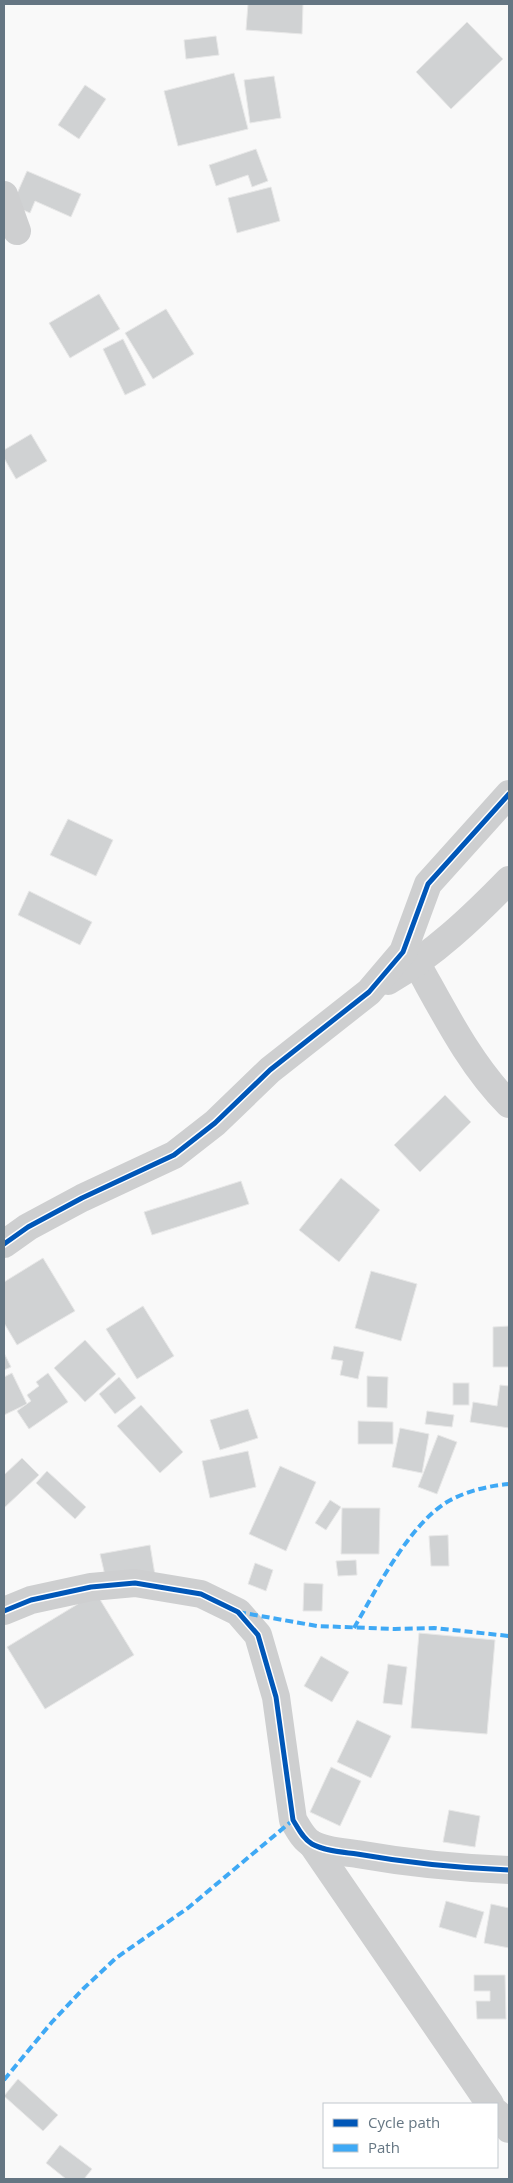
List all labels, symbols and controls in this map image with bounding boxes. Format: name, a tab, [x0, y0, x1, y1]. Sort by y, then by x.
legend	[323, 2103, 498, 2168]
text: Cycle path	[368, 2112, 440, 2132]
text: Path	[368, 2137, 400, 2157]

